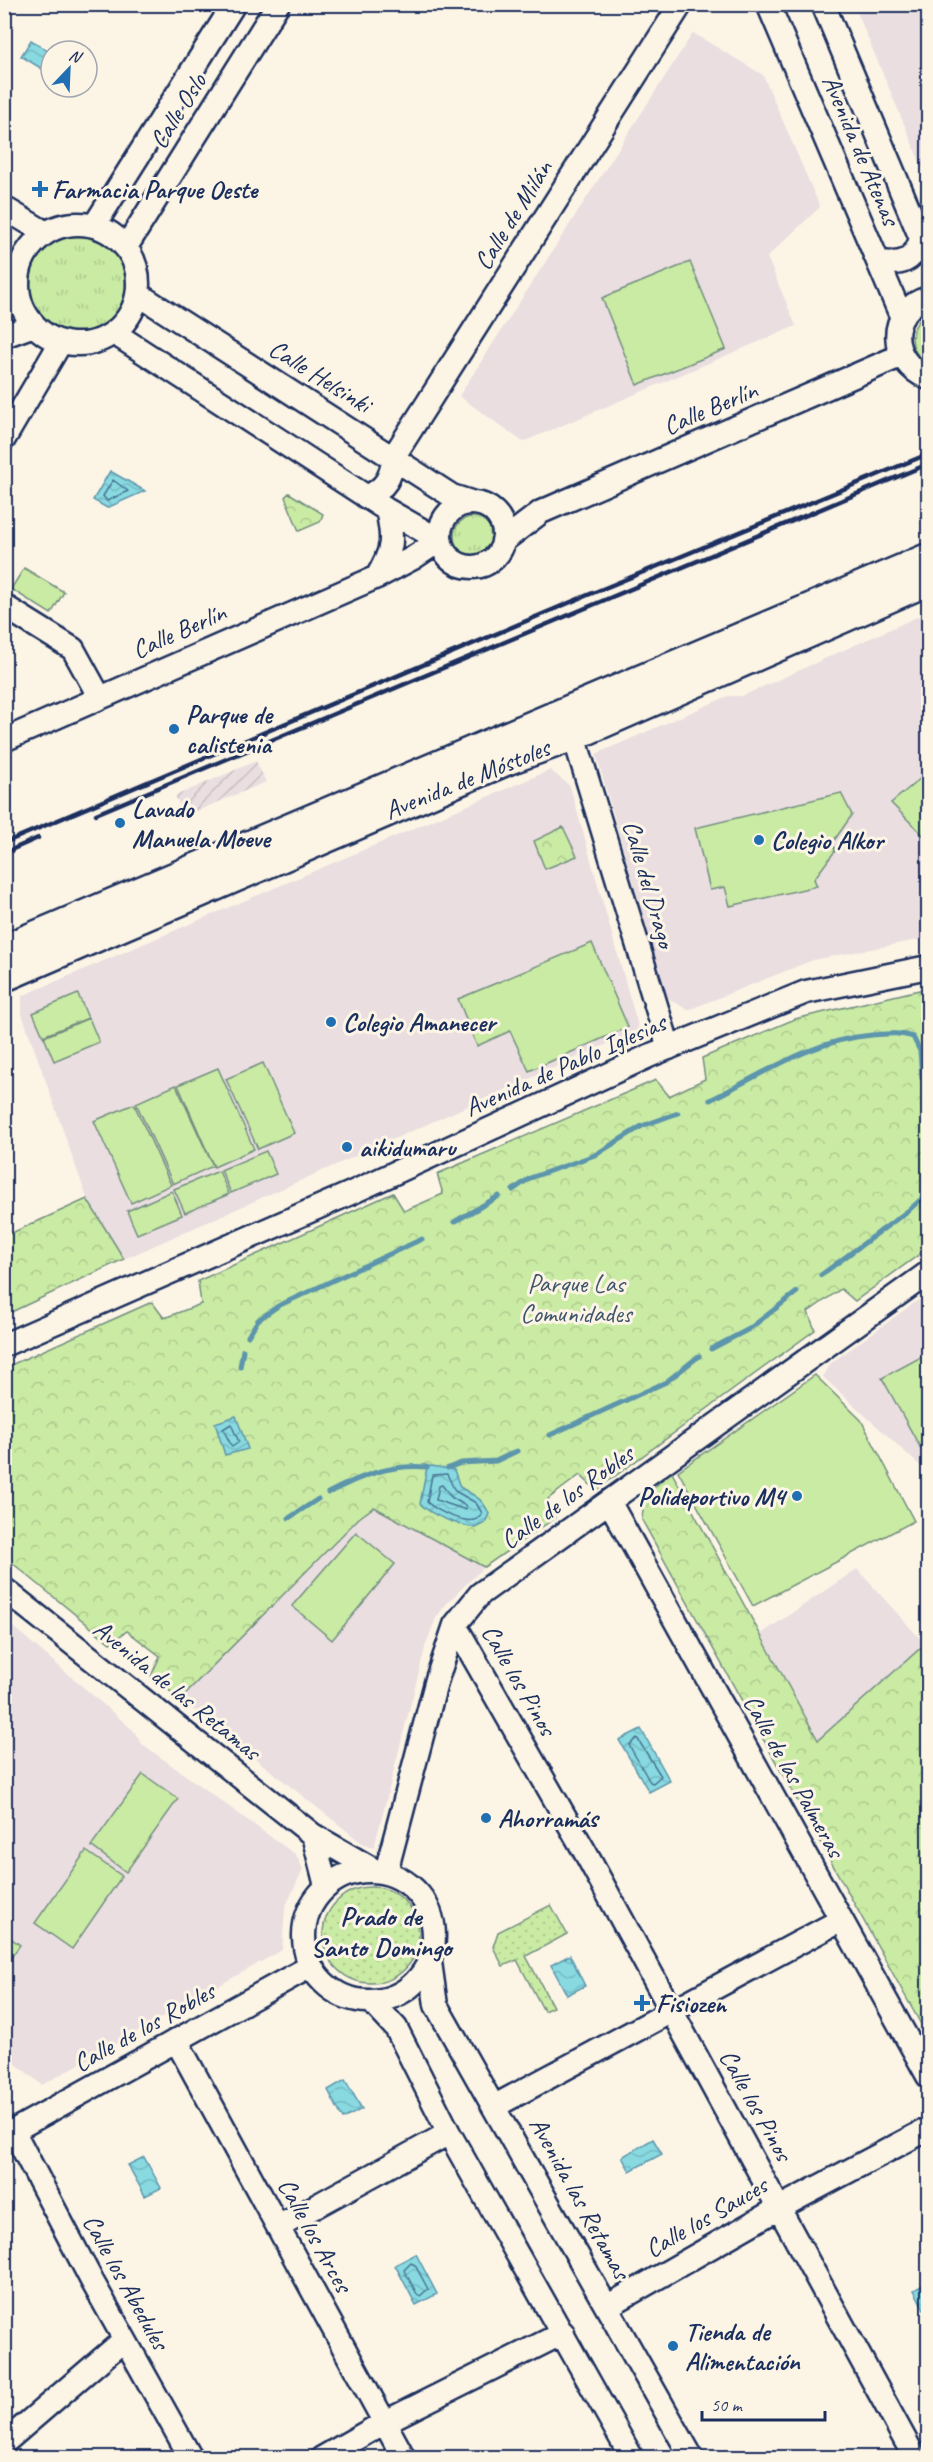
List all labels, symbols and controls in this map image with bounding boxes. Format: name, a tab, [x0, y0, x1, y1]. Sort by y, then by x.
north arrow	[39, 39, 99, 99]
text: N	[66, 45, 86, 68]
street label: Calle Oslo	[142, 66, 215, 155]
street label: Avenida de Atenas	[815, 70, 908, 232]
street label: Calle de Milán	[466, 153, 560, 276]
place label: Farmacia Parque Oeste	[52, 173, 260, 206]
marker: Farmacia Parque Oeste	[33, 182, 47, 196]
street label: Calle Helsinki	[263, 332, 380, 422]
street label: Calle Berlín	[658, 373, 763, 443]
street label: Calle Berlín	[127, 595, 232, 666]
place label: Parque de calistenia	[186, 698, 274, 761]
marker: Parque de calistenia	[167, 722, 181, 736]
street label: Avenida de Móstoles	[380, 730, 556, 827]
place label: Lavado Manuela Moeve	[132, 792, 272, 855]
marker: Lavado Manuela Moeve	[113, 816, 127, 830]
street label: Calle del Drago	[615, 817, 684, 954]
place label: Colegio Alkor	[771, 824, 885, 857]
marker: Colegio Alkor	[752, 833, 766, 847]
street label: Avenida de Pablo Iglesias	[459, 1005, 673, 1124]
place label: Colegio Amanecer	[343, 1006, 498, 1039]
marker: Colegio Amanecer	[324, 1015, 338, 1029]
place label: aikidumaru	[359, 1131, 457, 1164]
marker: aikidumaru	[340, 1140, 354, 1154]
park label: Parque Las Comunidades	[520, 1267, 634, 1330]
street label: Calle de los Robles	[494, 1436, 642, 1556]
place label: Polideportivo M4	[638, 1480, 788, 1513]
marker: Polideportivo M4	[790, 1489, 804, 1503]
street label: Avenida de las Retamas	[87, 1612, 269, 1769]
street label: Calle los Pinos	[474, 1619, 565, 1743]
street label: Calle de las Palmeras	[736, 1689, 853, 1865]
place label: Ahorramás	[498, 1802, 601, 1835]
marker: Ahorramás	[479, 1811, 493, 1825]
district label: Prado de Santo Domingo	[310, 1899, 454, 1964]
street label: Calle de los Robles	[67, 1974, 222, 2079]
place label: Fisiozen	[656, 1987, 728, 2020]
marker: Fisiozen	[633, 1994, 651, 2012]
street label: Calle los Pinos	[712, 2043, 801, 2169]
street label: Avenida las Retamas	[522, 2111, 639, 2287]
street label: Calle los Sauces	[639, 2168, 775, 2265]
street label: Calle los Arces	[270, 2172, 361, 2300]
street label: Calle los Abedules	[75, 2208, 178, 2358]
place label: Tienda de Alimentación	[685, 2315, 801, 2378]
marker: Tienda de Alimentación	[666, 2339, 680, 2353]
scale bar	[702, 2384, 825, 2422]
text: 50 m	[711, 2394, 744, 2416]

